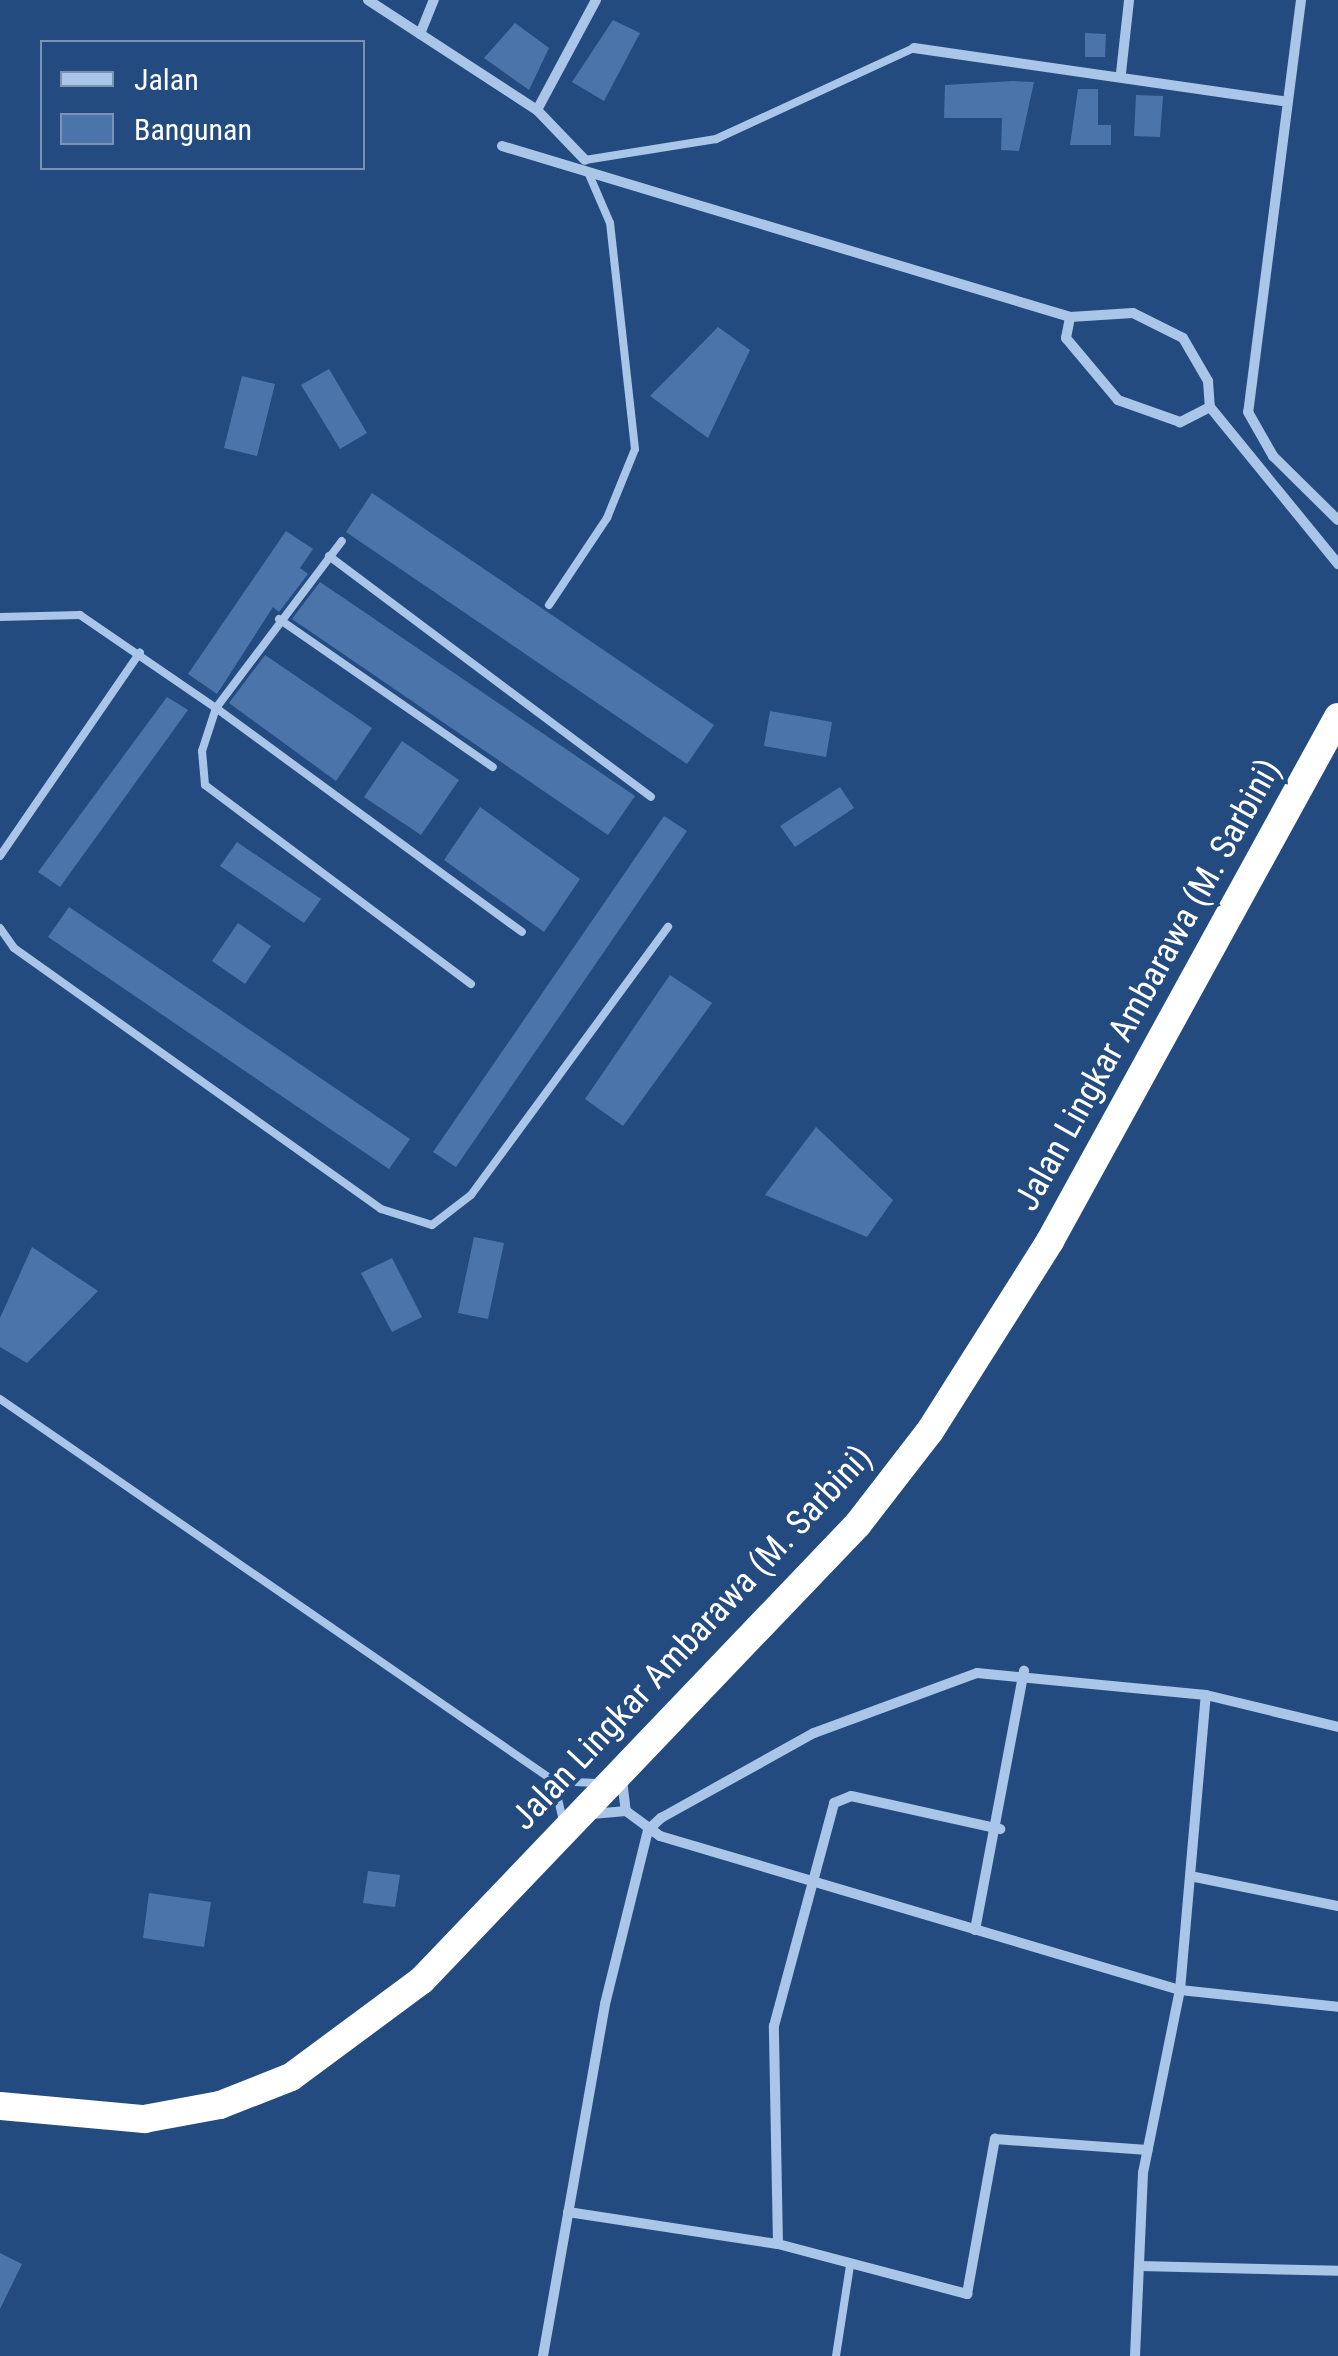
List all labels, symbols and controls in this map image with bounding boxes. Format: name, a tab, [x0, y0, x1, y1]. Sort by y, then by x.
legend	[40, 40, 365, 170]
text: Jalan	[134, 62, 199, 97]
text: Bangunan	[134, 112, 252, 147]
street label: Jalan Lingkar Ambarawa (M. Sarbini)	[1006, 752, 1290, 1218]
street label: Jalan Lingkar Ambarawa (M. Sarbini)	[503, 1437, 881, 1839]

